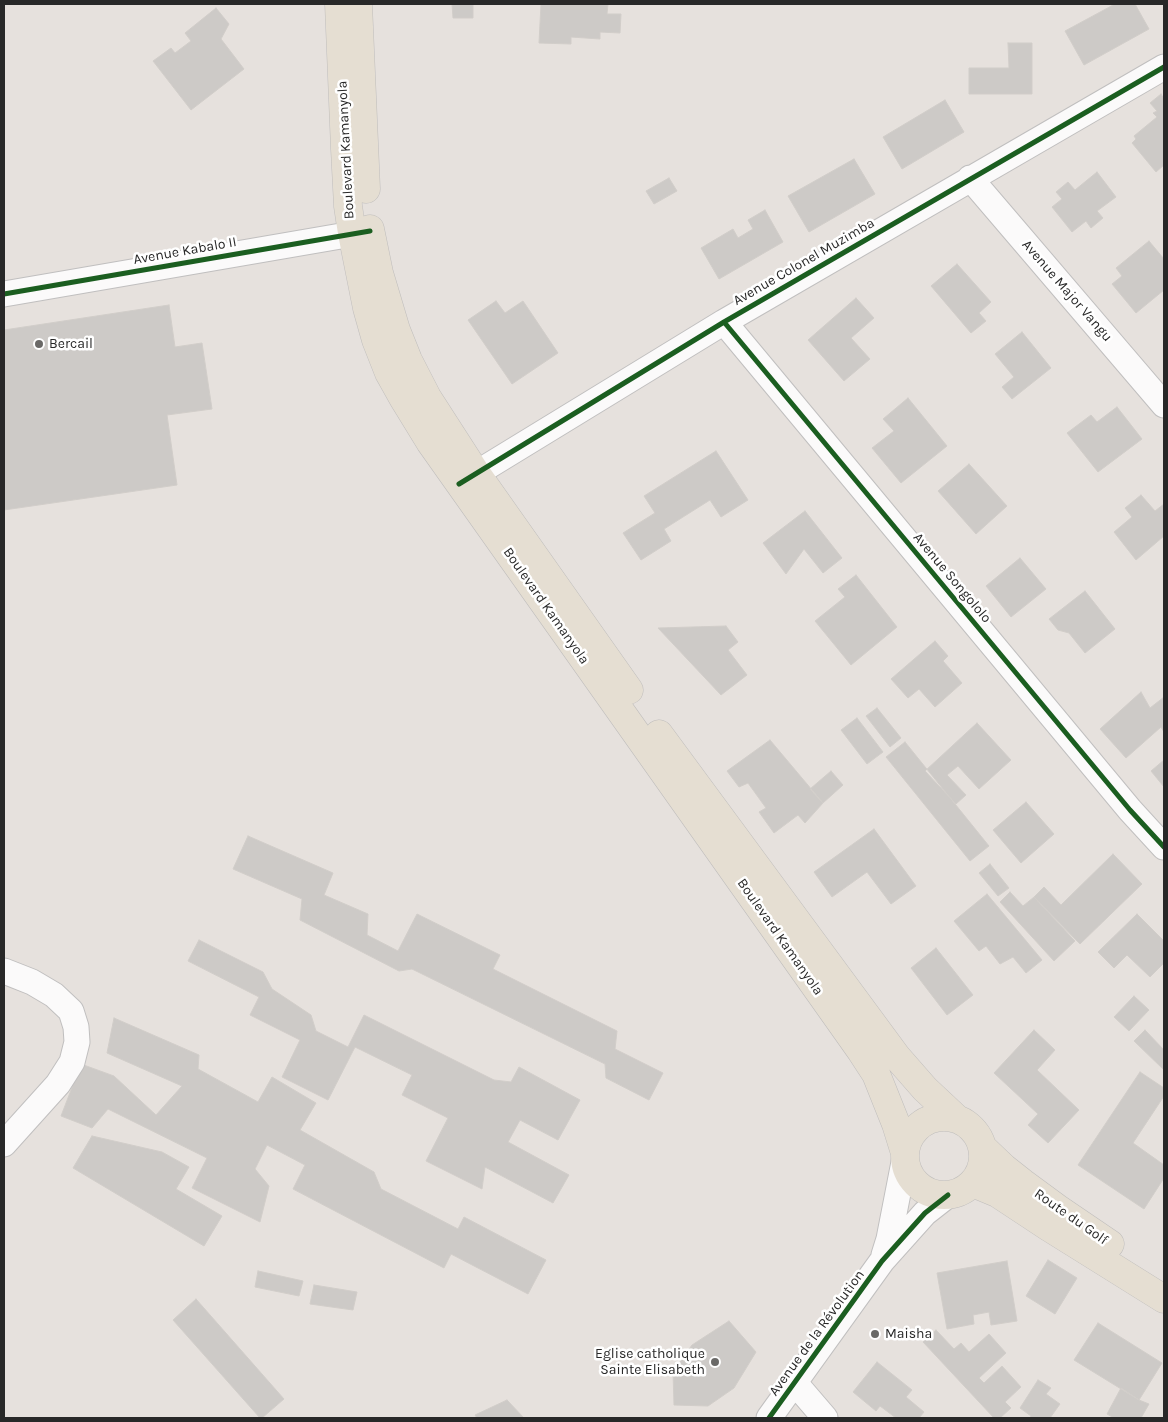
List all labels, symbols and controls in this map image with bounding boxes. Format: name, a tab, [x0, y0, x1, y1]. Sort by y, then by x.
street label: Boulevard Kamanyola	[334, 80, 358, 220]
street label: Avenue Colonel Muzimba	[730, 215, 878, 309]
street label: Avenue Kabalo II	[132, 234, 238, 268]
street label: Avenue Major Vangu	[1018, 237, 1116, 345]
place label: Bercail	[49, 336, 93, 352]
marker: Bercail	[33, 338, 45, 350]
street label: Avenue Songololo	[909, 529, 995, 627]
street label: Boulevard Kamanyola	[499, 544, 593, 668]
street label: Boulevard Kamanyola	[733, 875, 827, 999]
street label: Route du Golf	[1031, 1185, 1111, 1249]
street label: Avenue de la Révolution	[766, 1267, 868, 1399]
place label: Maisha	[885, 1326, 932, 1342]
marker: Maisha	[869, 1328, 881, 1340]
place label: Eglise catholique Sainte Elisabeth	[595, 1346, 705, 1378]
marker: Eglise catholique Sainte Elisabeth	[709, 1356, 721, 1368]

